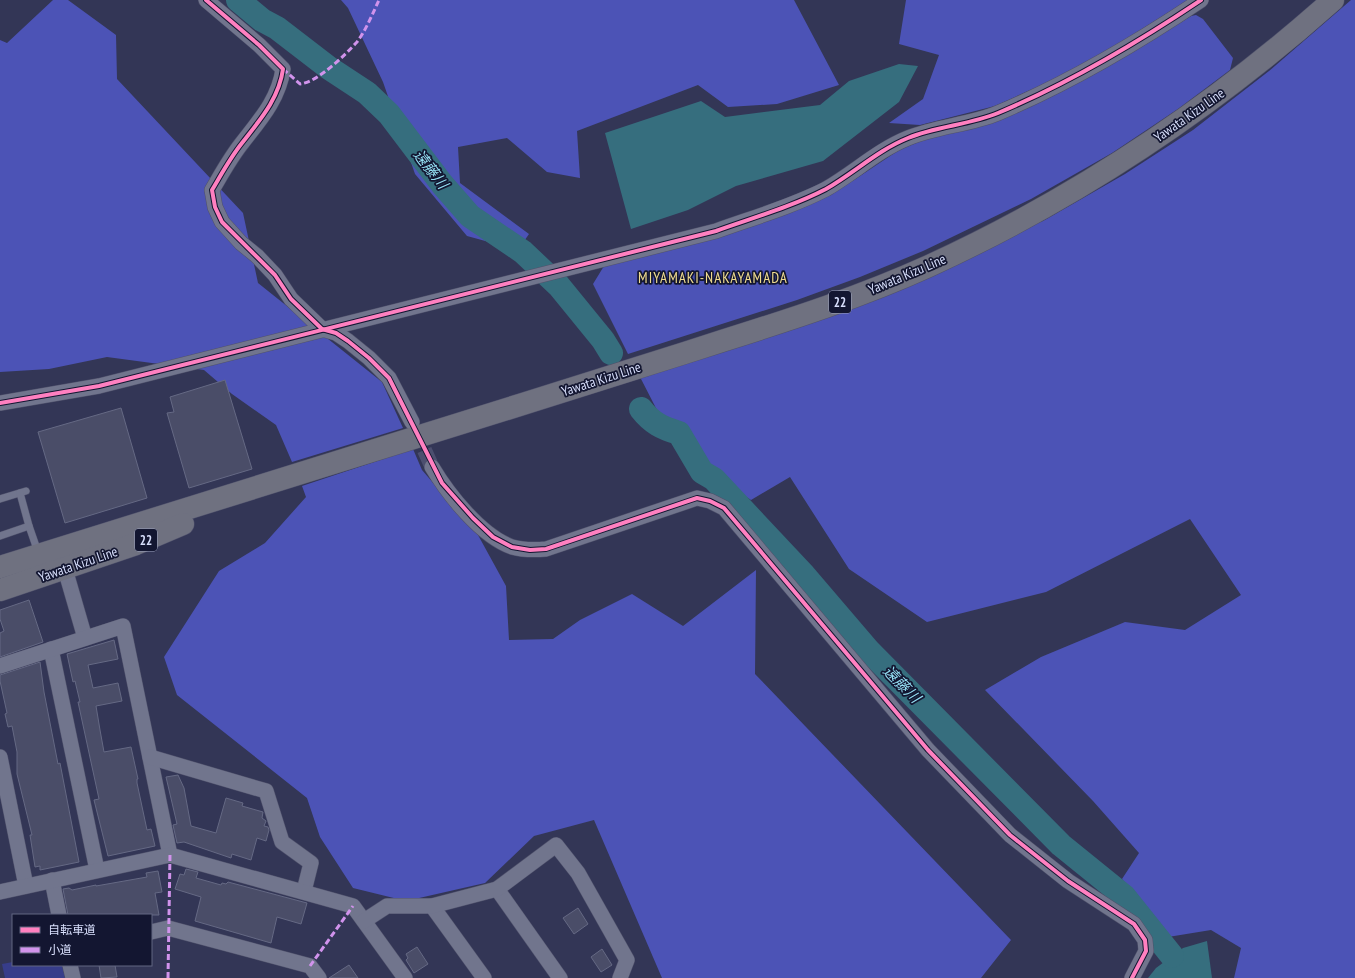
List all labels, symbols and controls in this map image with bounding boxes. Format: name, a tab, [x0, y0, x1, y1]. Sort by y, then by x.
street label: Yawata Kizu Line	[1150, 84, 1228, 146]
water label: 遠藤川	[410, 145, 454, 194]
street label: Yawata Kizu Line	[866, 250, 949, 298]
district label: MIYAMAKI-NAKAYAMADA	[638, 268, 788, 287]
road number: 22	[829, 291, 851, 313]
street label: Yawata Kizu Line	[559, 358, 643, 400]
road number: 22	[135, 529, 157, 551]
street label: Yawata Kizu Line	[36, 542, 120, 586]
water label: 遠藤川	[879, 661, 926, 708]
legend	[12, 914, 152, 966]
text: 自転車道	[48, 922, 96, 937]
text: 小道	[48, 942, 72, 957]

